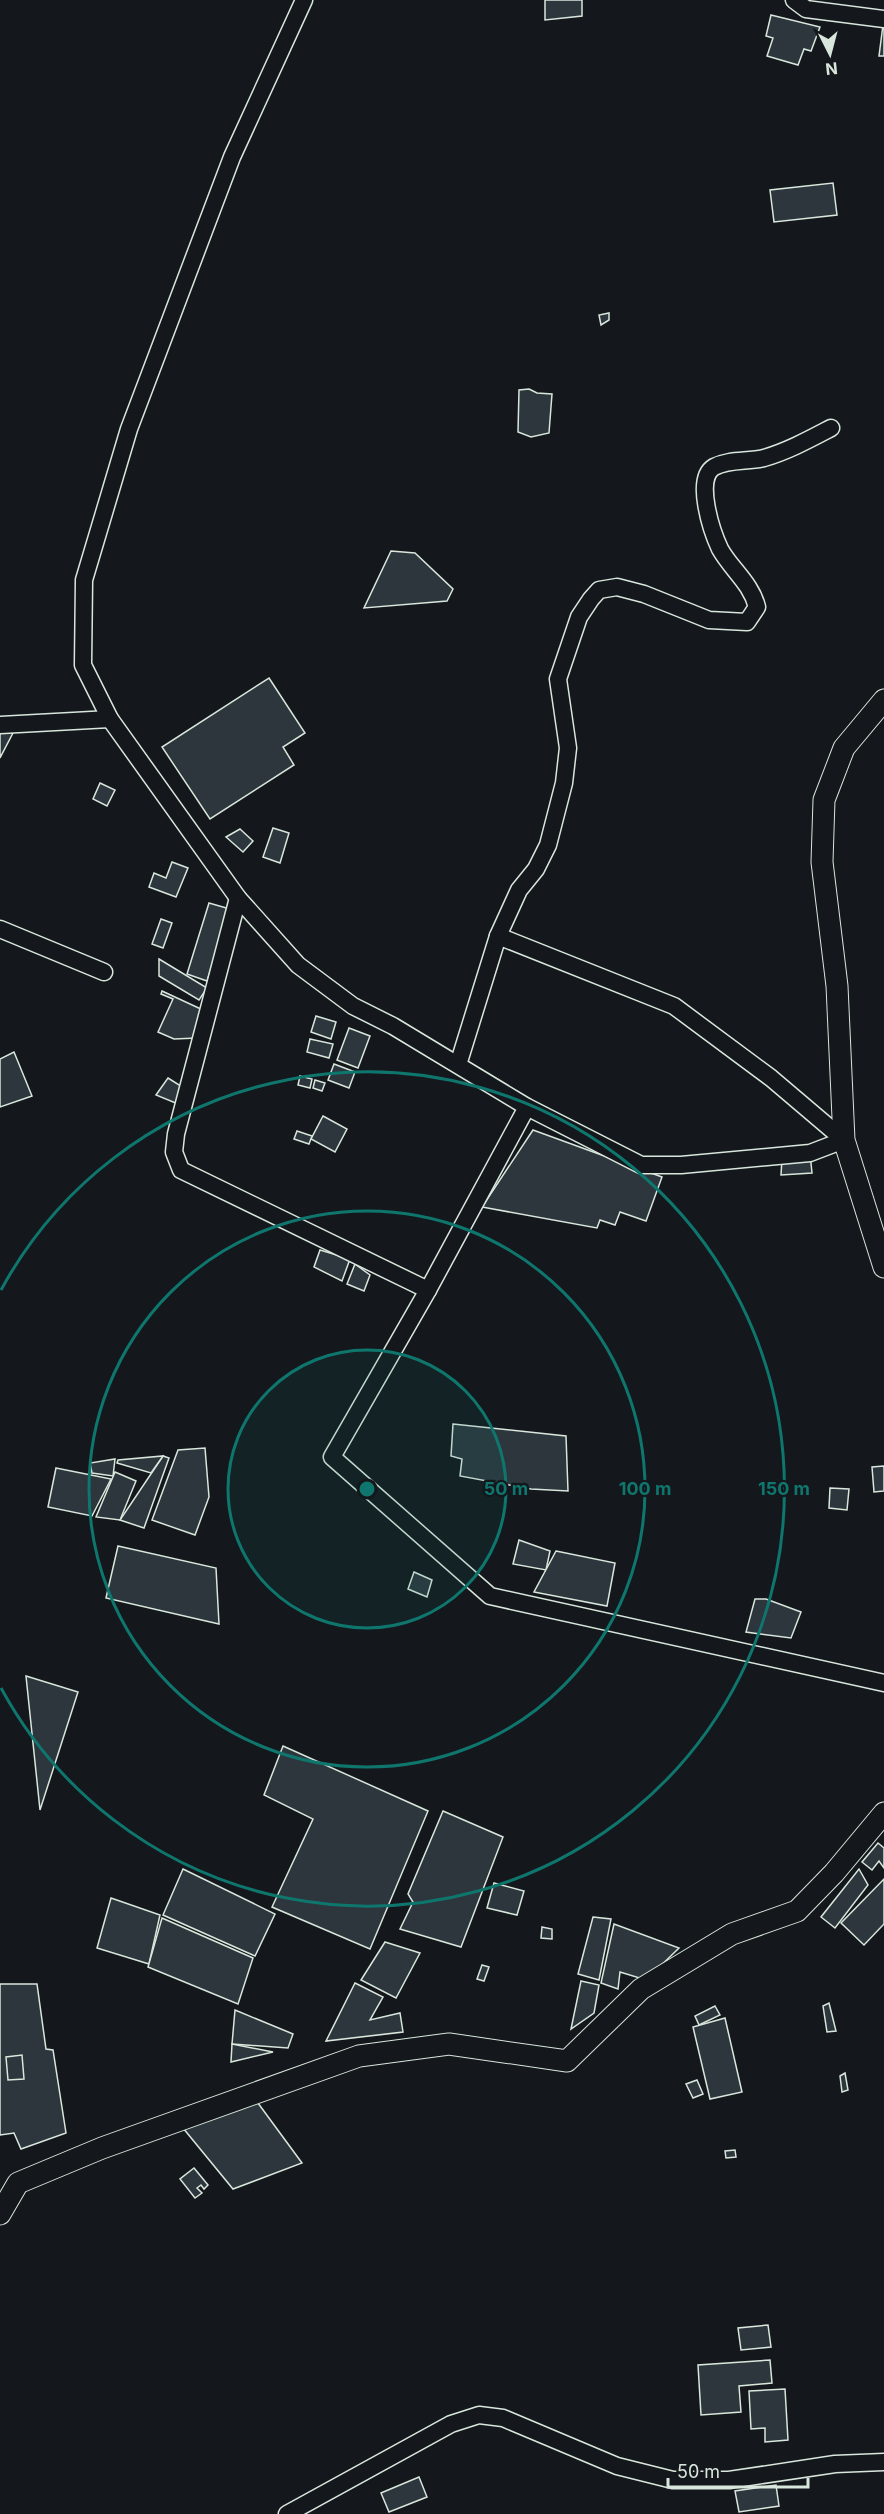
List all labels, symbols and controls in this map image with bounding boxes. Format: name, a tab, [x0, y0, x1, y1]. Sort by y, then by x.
north arrow	[800, 24, 860, 84]
text: N	[824, 58, 839, 80]
text: 50 m	[484, 1478, 528, 1499]
text: 100 m	[619, 1478, 671, 1499]
text: 150 m	[758, 1478, 810, 1499]
centre of rings	[357, 1479, 377, 1499]
scale bar	[668, 2451, 808, 2489]
text: 50 m	[677, 2461, 720, 2482]

